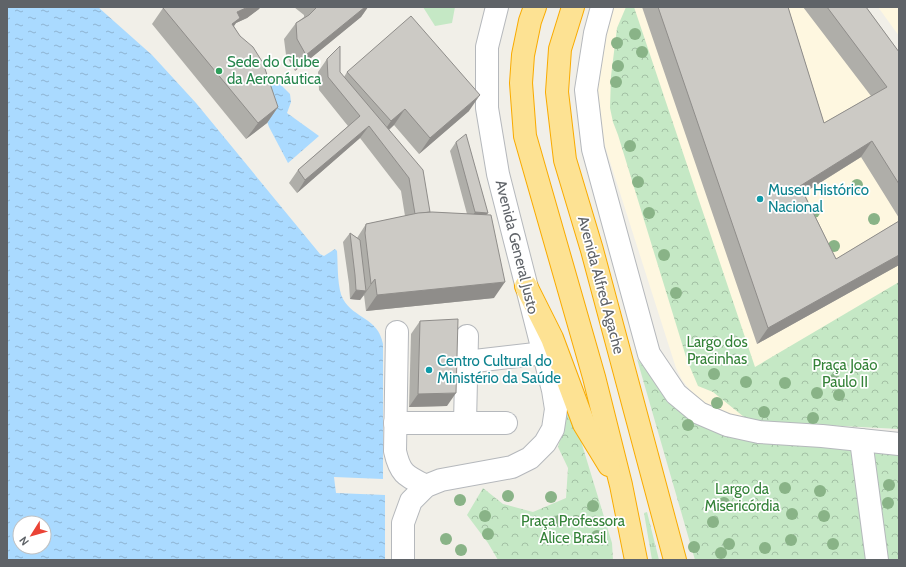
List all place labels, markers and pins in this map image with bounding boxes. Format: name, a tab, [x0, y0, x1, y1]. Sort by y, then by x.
place label: Sede do Clube da Aeronáutica	[227, 53, 322, 88]
marker: Sede do Clube da Aeronáutica	[214, 66, 224, 76]
place label: Museu Histórico Nacional	[768, 181, 869, 216]
marker: Museu Histórico Nacional	[755, 194, 765, 204]
place label: Centro Cultural do Ministério da Saúde	[437, 352, 561, 387]
marker: Centro Cultural do Ministério da Saúde	[424, 365, 434, 375]

